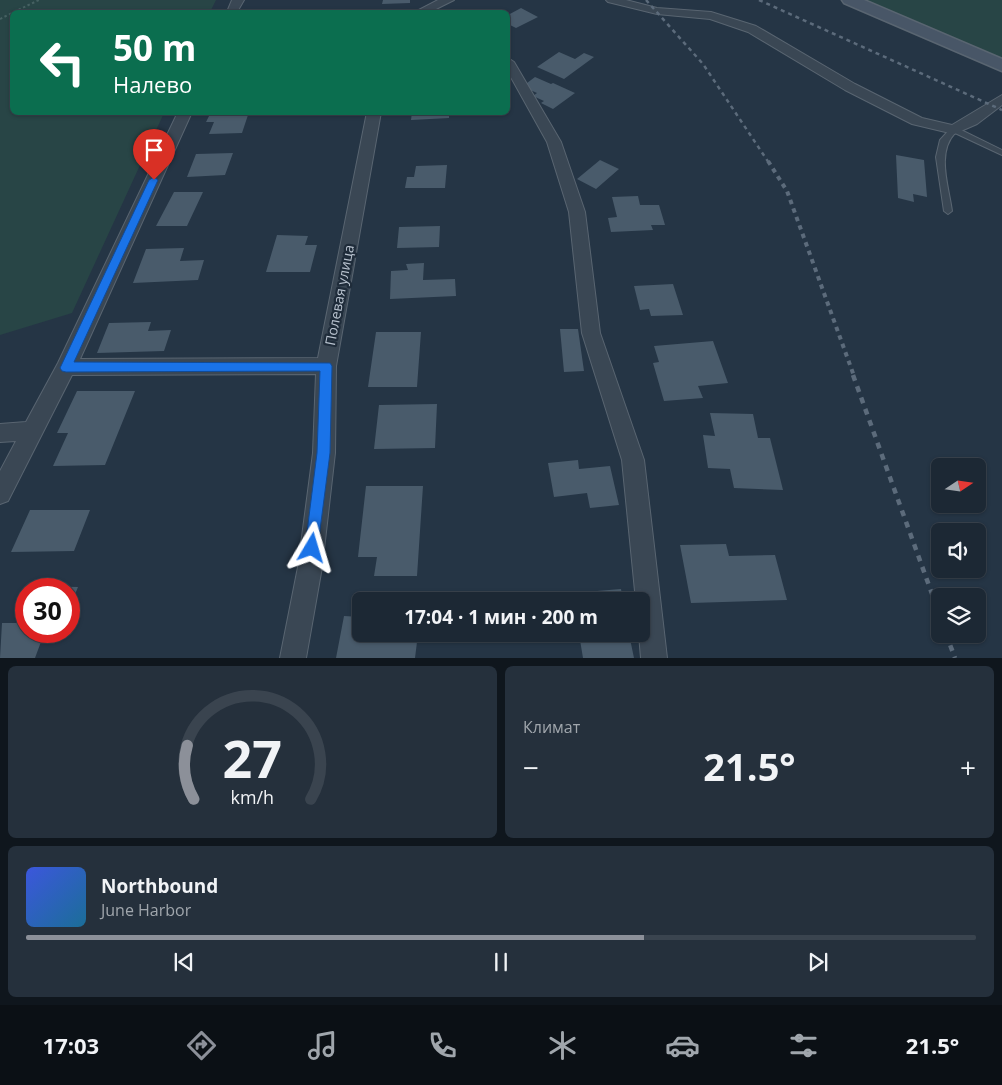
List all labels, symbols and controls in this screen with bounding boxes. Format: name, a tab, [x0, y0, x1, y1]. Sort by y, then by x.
text: 50 m	[113, 24, 196, 71]
icon: left	[30, 30, 95, 95]
text: Налево	[113, 69, 192, 99]
pin	[133, 129, 175, 180]
icon: arrive	[140, 136, 168, 164]
street label: Полевая улица	[320, 243, 358, 347]
north arrow	[931, 458, 986, 512]
map controls	[931, 458, 986, 643]
position arrow	[285, 521, 337, 573]
button: sound	[931, 523, 986, 578]
speed limit sign: 30	[15, 578, 80, 643]
button: layers	[931, 588, 986, 643]
text: 17:04 · 1 мин · 200 m	[404, 604, 598, 630]
text: Климат	[523, 716, 580, 738]
text: 27	[223, 722, 282, 793]
text: 21.5°	[703, 740, 796, 792]
text: −	[523, 748, 539, 786]
text: +	[960, 748, 976, 786]
text: km/h	[231, 785, 274, 809]
text: Northbound	[101, 873, 218, 899]
text: June Harbor	[101, 899, 191, 921]
icon: previous	[170, 948, 198, 976]
icon: pause	[487, 948, 515, 976]
icon: next	[804, 948, 832, 976]
icon: directions	[184, 1028, 219, 1063]
icon: music	[305, 1028, 340, 1063]
icon: phone	[425, 1028, 460, 1063]
icon: climate	[545, 1028, 580, 1063]
icon: car	[665, 1028, 700, 1063]
icon: filters	[786, 1028, 821, 1063]
text: 17:03	[43, 1030, 99, 1060]
text: 21.5°	[906, 1030, 959, 1060]

